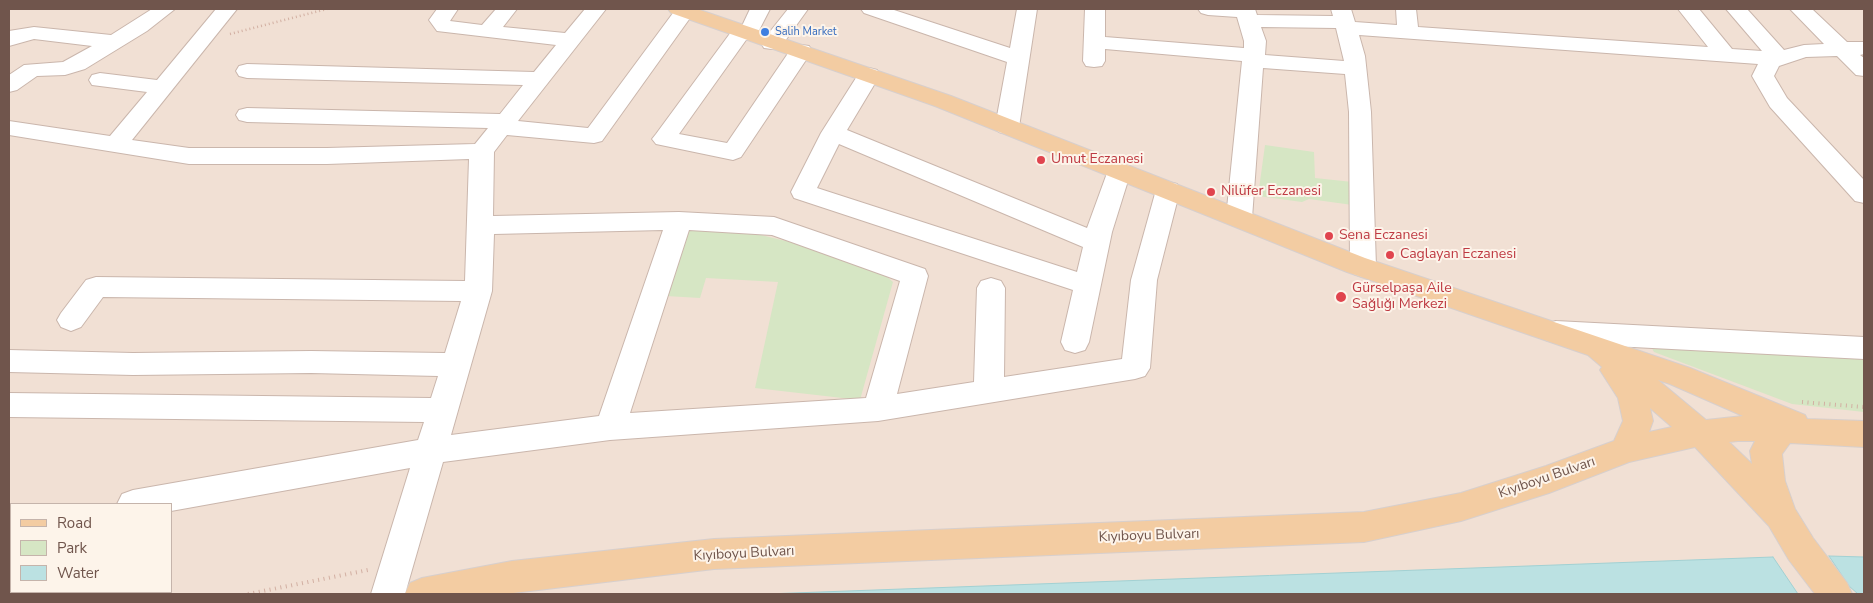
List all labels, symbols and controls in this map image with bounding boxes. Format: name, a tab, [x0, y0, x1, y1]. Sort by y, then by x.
place label: Salih Market	[775, 25, 837, 39]
marker: Salih Market	[759, 26, 771, 38]
place label: Umut Eczanesi	[1051, 152, 1143, 168]
marker: Umut Eczanesi	[1035, 154, 1047, 166]
place label: Nilüfer Eczanesi	[1221, 184, 1321, 200]
marker: Nilüfer Eczanesi	[1205, 186, 1217, 198]
place label: Sena Eczanesi	[1339, 228, 1428, 244]
marker: Sena Eczanesi	[1323, 230, 1335, 242]
place label: Caglayan Eczanesi	[1400, 247, 1516, 263]
marker: Caglayan Eczanesi	[1384, 249, 1396, 261]
place label: Gürselpaşa Aile Sağlığı Merkezi	[1352, 281, 1452, 314]
marker: Gürselpaşa Aile Sağlığı Merkezi	[1334, 290, 1348, 304]
street label: Kıyıboyu Bulvarı	[1497, 454, 1597, 502]
legend	[10, 503, 172, 593]
text: Road	[57, 513, 92, 533]
street label: Kıyıboyu Bulvarı	[1098, 526, 1200, 546]
text: Park	[57, 538, 87, 558]
street label: Kıyıboyu Bulvarı	[693, 543, 795, 565]
text: Water	[57, 563, 99, 583]

